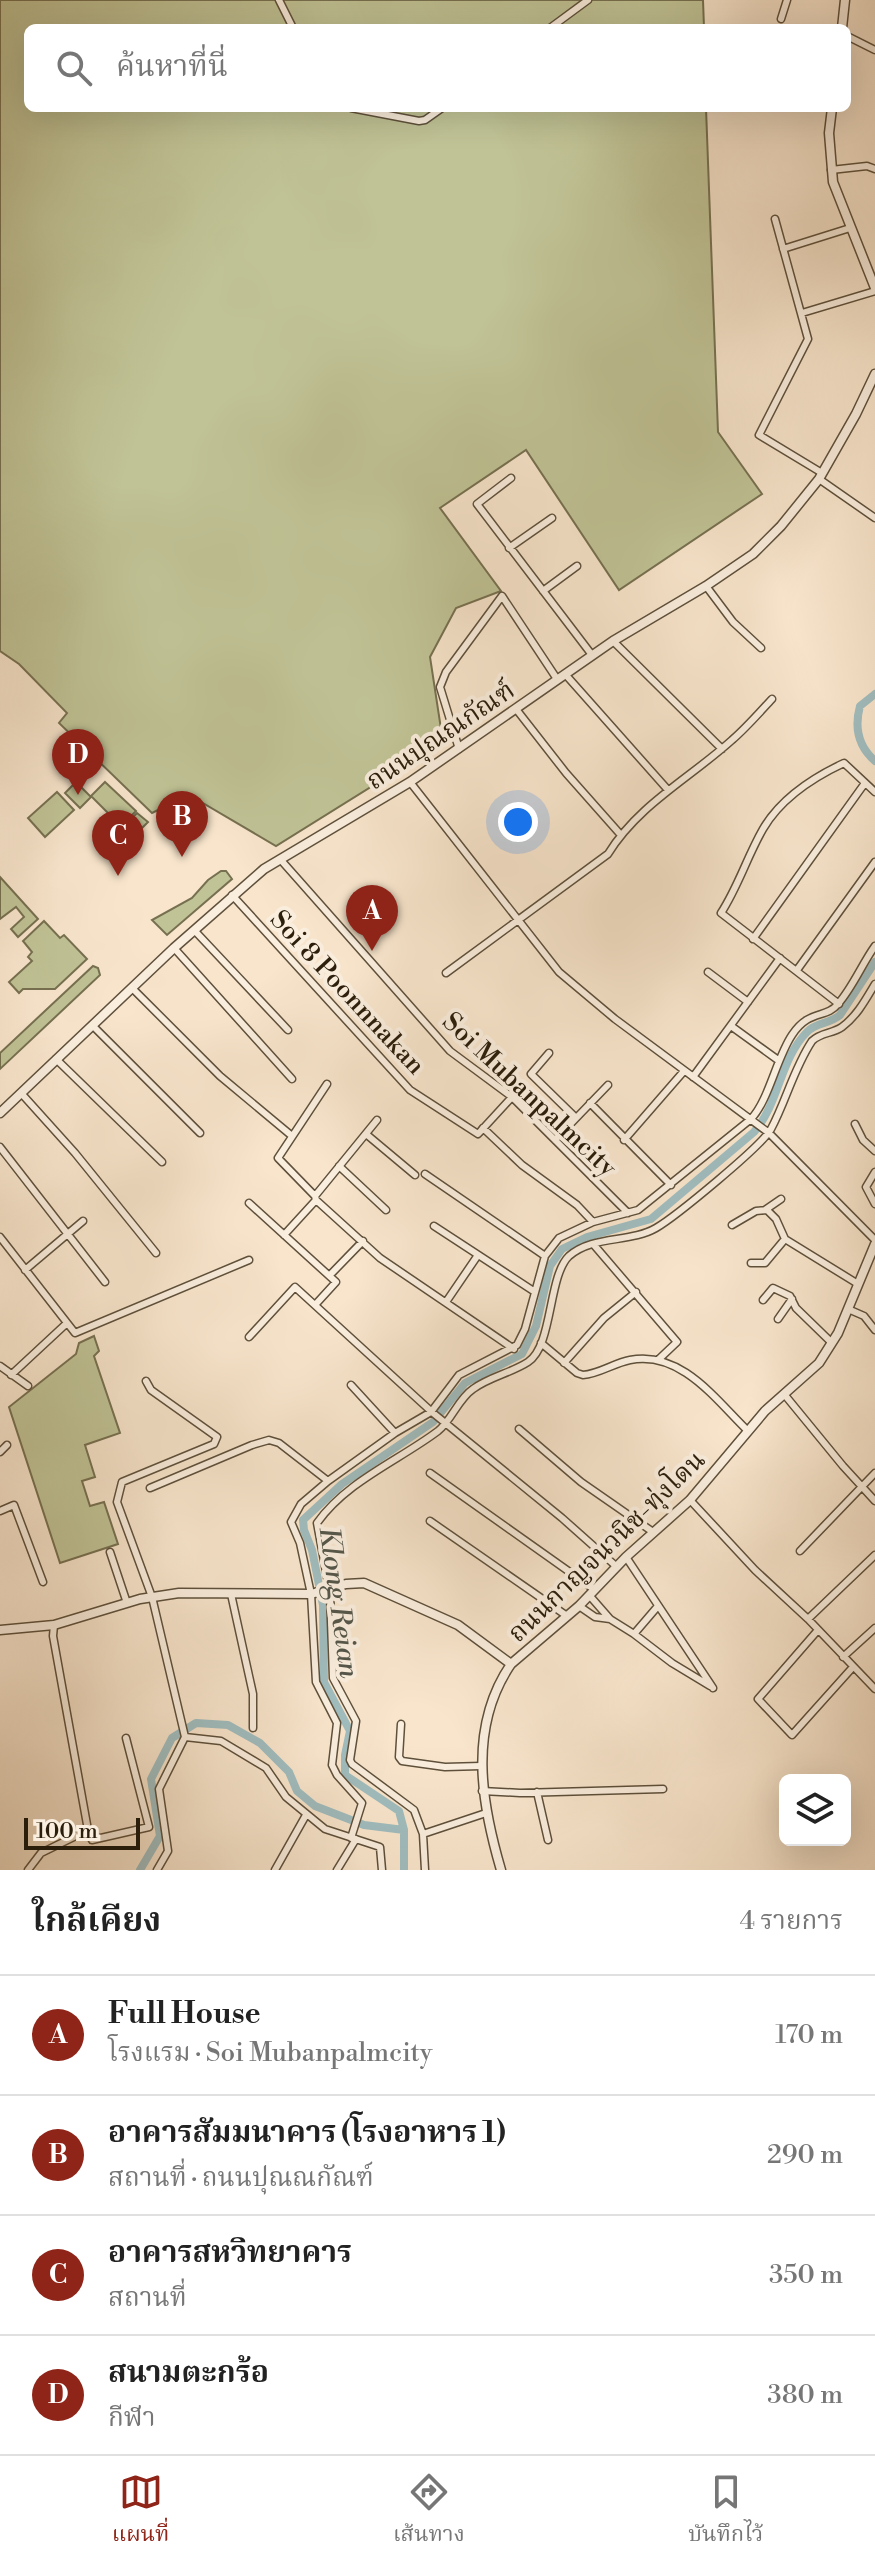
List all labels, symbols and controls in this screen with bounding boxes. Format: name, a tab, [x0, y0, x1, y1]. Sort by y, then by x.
search box	[24, 24, 851, 112]
icon: search	[52, 46, 96, 90]
text: ค้นหาที่นี่	[116, 48, 228, 86]
street label: ถนนปุณณกัณฑ์	[360, 674, 521, 798]
pin: D	[52, 729, 104, 795]
pin: B	[156, 791, 208, 857]
your location	[498, 802, 538, 842]
pin: C	[92, 810, 144, 876]
pin: A	[346, 885, 398, 951]
street label: Soi 8 Poonnnakan	[263, 904, 432, 1081]
street label: Soi Mubanpalmcity	[436, 1006, 623, 1184]
street label: ถนนกาญจนวนิช-ทุ่งโดน	[499, 1442, 713, 1650]
water label: Klong Reian	[311, 1524, 366, 1680]
map controls	[779, 1774, 851, 1846]
button: layers	[779, 1774, 851, 1846]
scale bar	[24, 1814, 140, 1850]
text: 100 m	[36, 1818, 98, 1845]
text: ใกล้เคียง	[32, 1900, 161, 1942]
text: 4 รายการ	[739, 1905, 843, 1937]
text: Full House	[108, 1995, 261, 2033]
text: A	[49, 2019, 67, 2051]
text: 170 m	[775, 2019, 843, 2051]
text: โรงแรม · Soi Mubanpalmcity	[108, 2037, 432, 2069]
text: อาคารสัมมนาคาร (โรงอาหาร 1)	[108, 2114, 506, 2152]
text: B	[48, 2139, 68, 2171]
text: 290 m	[767, 2139, 843, 2171]
text: สถานที่ · ถนนปุณณกัณฑ์	[108, 2162, 374, 2194]
text: อาคารสหวิทยาคาร	[108, 2234, 352, 2272]
text: C	[49, 2259, 67, 2291]
text: 350 m	[769, 2259, 843, 2291]
text: สถานที่	[108, 2282, 187, 2314]
text: สนามตะกร้อ	[108, 2354, 269, 2392]
text: D	[48, 2379, 68, 2411]
text: 380 m	[767, 2379, 843, 2411]
text: กีฬา	[108, 2402, 155, 2434]
tab: แผนที่	[112, 2470, 169, 2553]
tab: เส้นทาง	[393, 2470, 465, 2553]
tab: บันทึกไว้	[688, 2470, 763, 2553]

